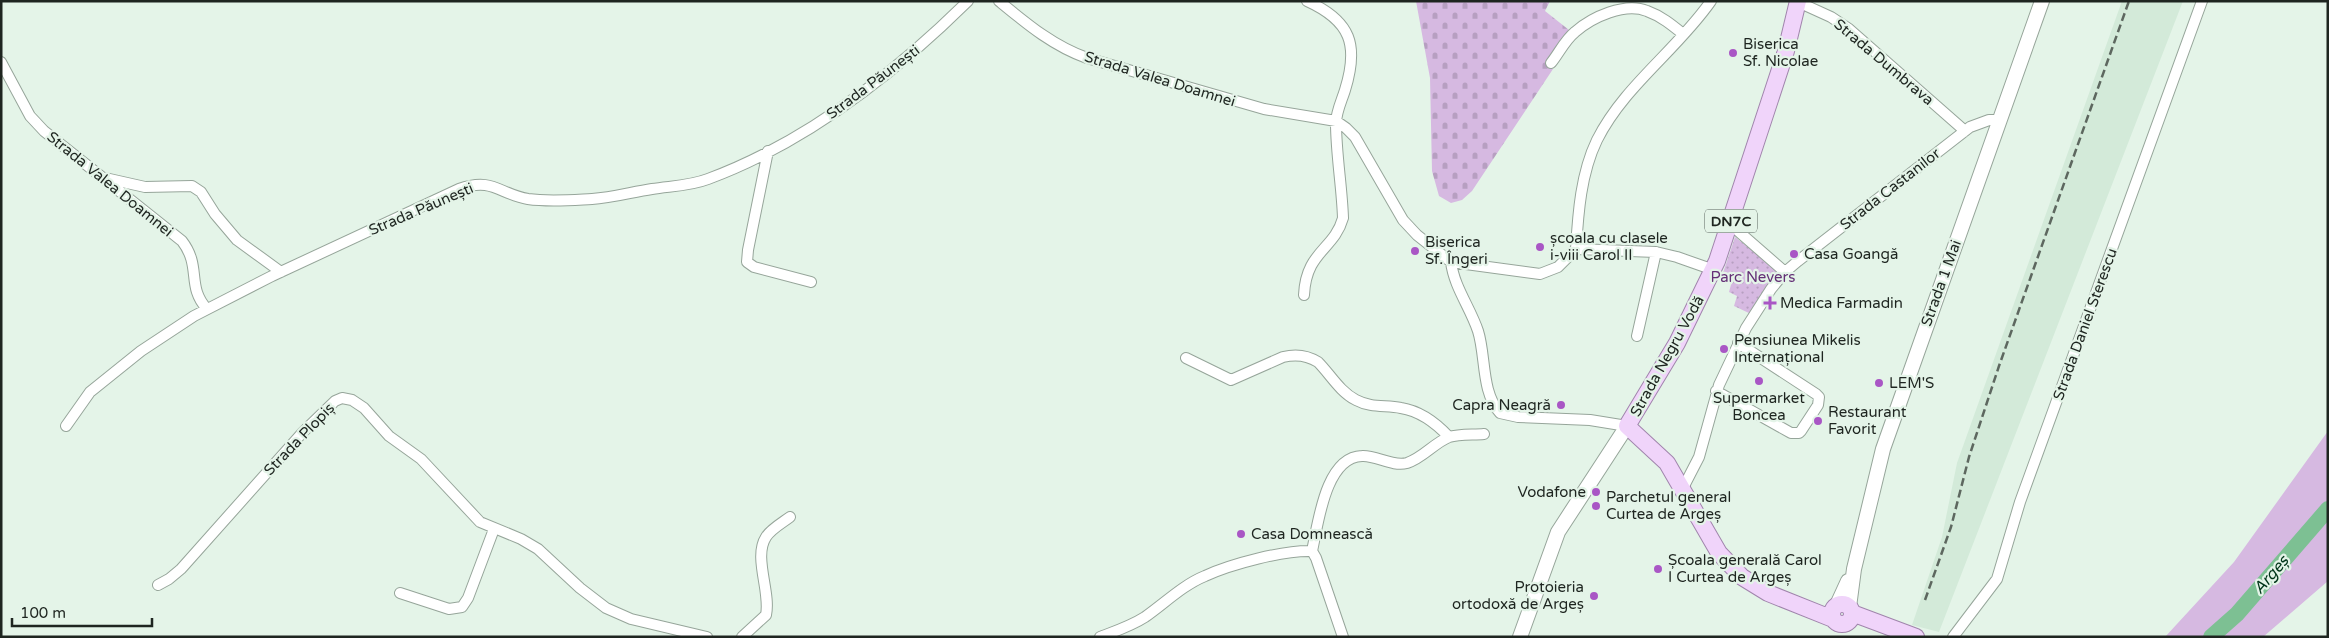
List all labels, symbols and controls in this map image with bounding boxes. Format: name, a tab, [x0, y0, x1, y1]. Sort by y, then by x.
street label: Strada Dumbrava	[1831, 15, 1937, 109]
place label: Biserica Sf. Nicolae	[1743, 35, 1818, 70]
street label: Strada Păunești	[823, 41, 923, 123]
street label: Strada Valea Doamnei	[1082, 47, 1238, 111]
marker: Biserica Sf. Nicolae	[1727, 47, 1739, 59]
street label: Strada Valea Doamnei	[43, 128, 177, 240]
street label: Strada Castanilor	[1836, 144, 1944, 234]
street label: Strada Păunești	[366, 179, 476, 239]
road number: DN7C	[1705, 210, 1757, 232]
place label: școala cu clasele i-viii Carol II	[1550, 229, 1668, 264]
place label: Biserica Sf. Îngeri	[1425, 233, 1488, 268]
street label: Strada 1 Mai	[1917, 237, 1965, 329]
marker: școala cu clasele i-viii Carol II	[1534, 241, 1546, 253]
marker: Biserica Sf. Îngeri	[1409, 245, 1421, 257]
place label: Casa Goangă	[1804, 245, 1898, 263]
street label: Strada Daniel Sterescu	[2049, 245, 2121, 403]
marker: Casa Goangă	[1788, 248, 1800, 260]
park label: Parc Nevers	[1710, 268, 1796, 286]
street label: Strada Negru Vodă	[1626, 292, 1708, 420]
place label: Medica Farmadin	[1780, 294, 1903, 312]
marker: Medica Farmadin	[1764, 297, 1776, 309]
place label: Pensiunea Mikelis Internațional	[1734, 331, 1861, 366]
marker: Pensiunea Mikelis Internațional	[1718, 343, 1730, 355]
place label: LEM'S	[1889, 374, 1934, 392]
marker: Supermarket Boncea	[1753, 375, 1765, 387]
marker: LEM'S	[1873, 377, 1885, 389]
place label: Supermarket Boncea	[1713, 389, 1805, 424]
place label: Capra Neagră	[1452, 396, 1551, 414]
street label: Strada Plopiș	[260, 399, 338, 479]
marker: Capra Neagră	[1555, 399, 1567, 411]
place label: Restaurant Favorit	[1828, 403, 1907, 438]
marker: Restaurant Favorit	[1812, 415, 1824, 427]
place label: Vodafone	[1518, 483, 1586, 501]
marker: Vodafone	[1590, 486, 1602, 498]
place label: Parchetul general Curtea de Argeș	[1606, 488, 1731, 523]
marker: Parchetul general Curtea de Argeș	[1590, 500, 1602, 512]
place label: Casa Domnească	[1251, 525, 1373, 543]
marker: Casa Domnească	[1235, 528, 1247, 540]
place label: Școala generală Carol I Curtea de Argeș	[1668, 551, 1822, 586]
water label: Argeș	[2249, 551, 2294, 598]
marker: Școala generală Carol I Curtea de Argeș	[1652, 563, 1664, 575]
place label: Protoieria ortodoxă de Argeș	[1452, 578, 1584, 613]
marker: Protoieria ortodoxă de Argeș	[1588, 590, 1600, 602]
scale bar	[12, 596, 152, 628]
text: 100 m	[20, 604, 66, 622]

